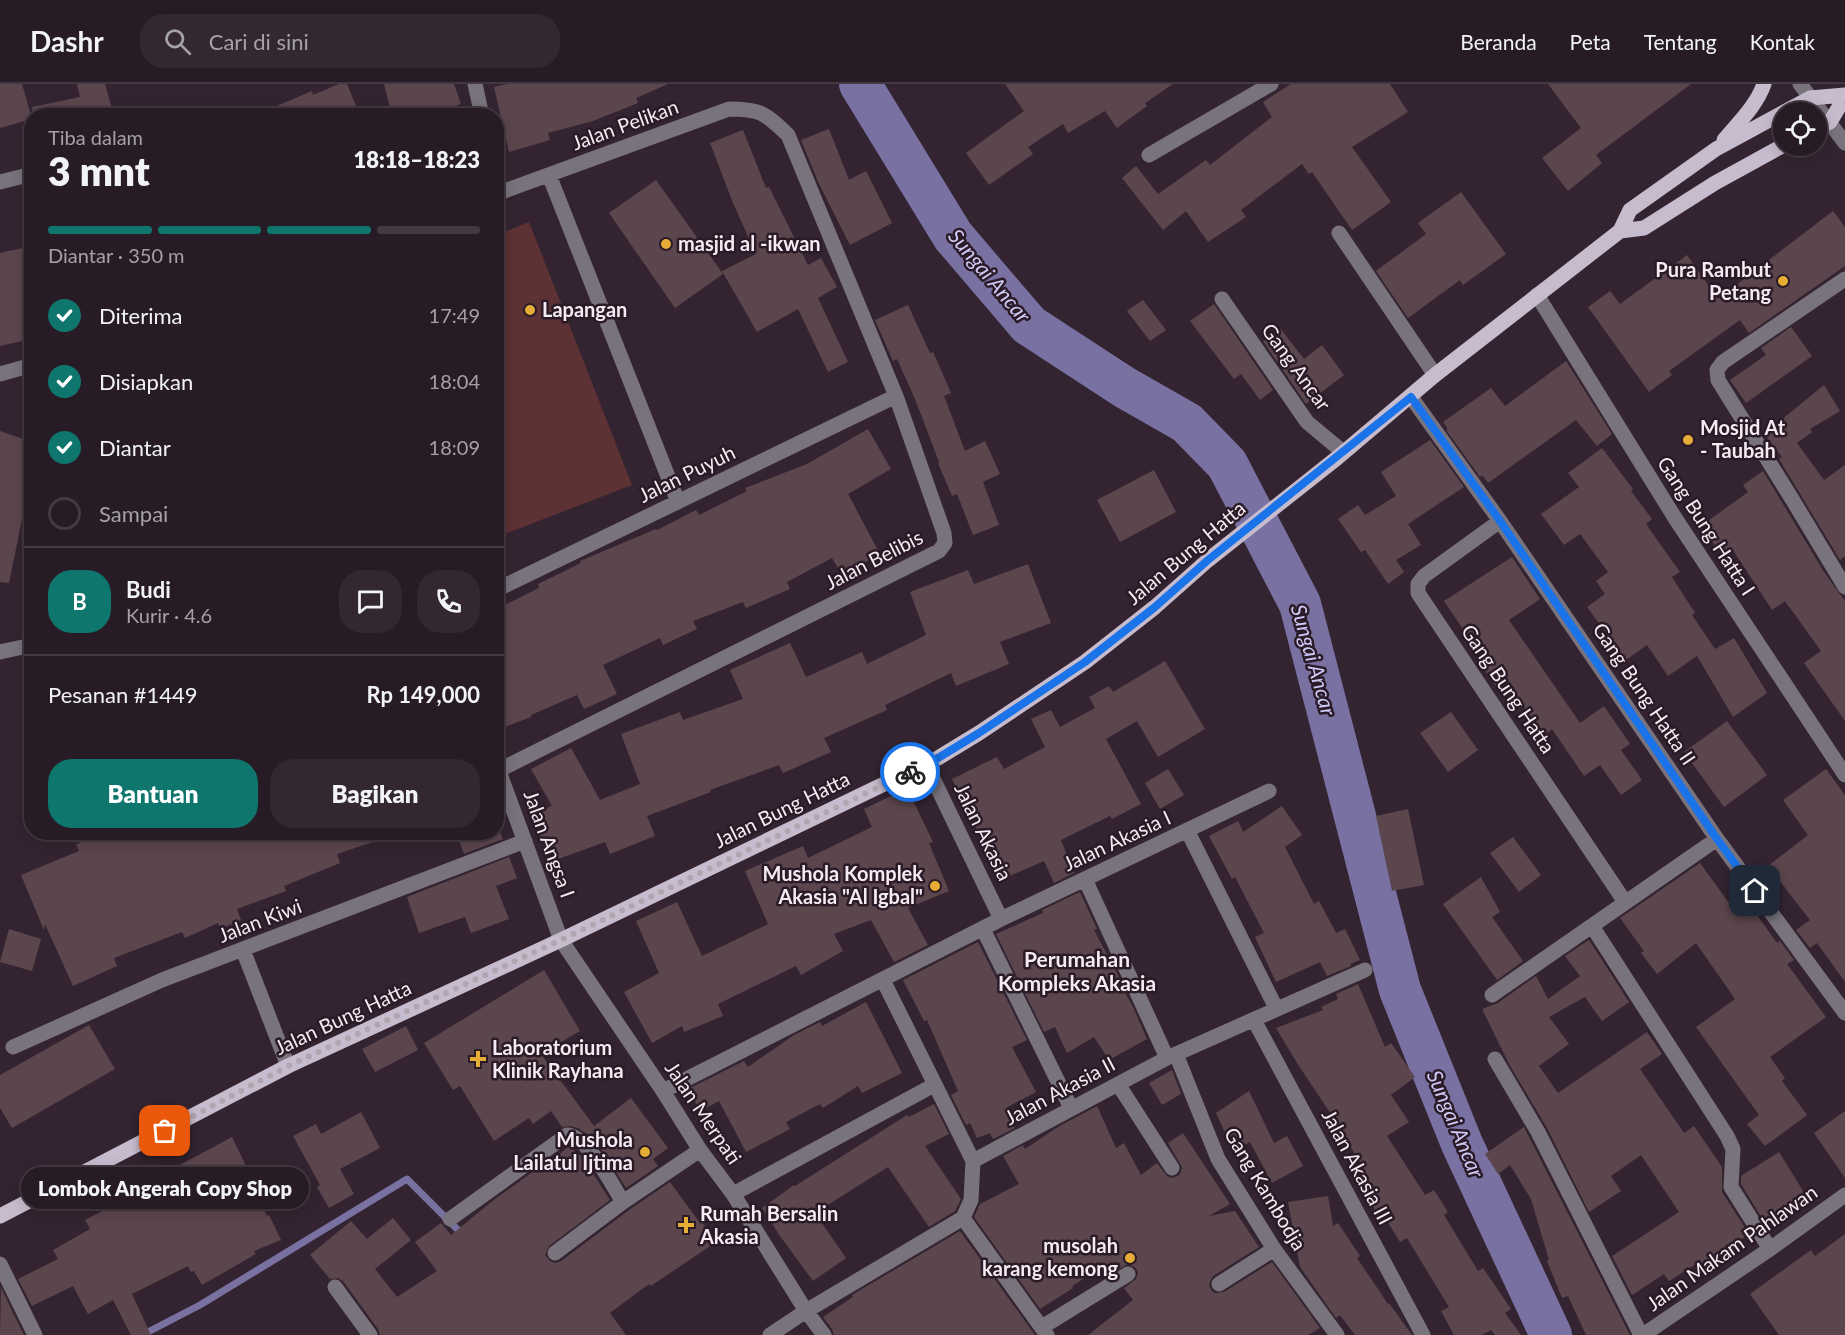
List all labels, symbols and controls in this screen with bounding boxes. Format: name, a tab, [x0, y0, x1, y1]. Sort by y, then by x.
search box	[140, 14, 560, 68]
text: Dashr	[30, 24, 104, 58]
icon: search	[161, 25, 194, 58]
text: Cari di sini	[209, 28, 309, 55]
text: Beranda	[1460, 29, 1537, 54]
text: Peta	[1570, 29, 1611, 54]
text: Tentang	[1644, 29, 1717, 54]
text: Kontak	[1750, 29, 1815, 54]
street label: Jalan Pelikan	[568, 94, 681, 154]
map controls	[1773, 102, 1827, 156]
button: locate	[1773, 102, 1827, 156]
text: Tiba dalam	[48, 125, 143, 149]
text: 18:18–18:23	[354, 146, 480, 173]
text: 3 mnt	[48, 148, 150, 194]
water label: Sungai Ancar	[944, 223, 1037, 327]
place label: masjid al -ikwan	[678, 231, 821, 255]
marker: masjid al -ikwan	[659, 237, 673, 251]
text: Diantar · 350 m	[48, 243, 185, 267]
place label: Pura Rambut Petang	[1655, 257, 1772, 304]
marker: Pura Rambut Petang	[1776, 274, 1790, 288]
place label: Lapangan	[542, 297, 627, 321]
icon: check	[48, 299, 81, 332]
text: Diterima	[99, 302, 183, 329]
text: 17:49	[429, 303, 480, 327]
marker: Lapangan	[523, 303, 537, 317]
street label: Gang Ancar	[1257, 318, 1337, 415]
icon: check	[48, 365, 81, 398]
text: Disiapkan	[99, 368, 193, 395]
text: 18:04	[429, 369, 480, 393]
place label: Mosjid At - Taubah	[1700, 415, 1786, 462]
icon: check	[48, 431, 81, 464]
marker: Mosjid At - Taubah	[1681, 433, 1695, 447]
text: Diantar	[99, 434, 171, 461]
text: 18:09	[429, 435, 480, 459]
street label: Jalan Puyuh	[634, 439, 739, 507]
street label: Gang Bung Hatta I	[1653, 451, 1761, 599]
street label: Jalan Bung Hatta	[1121, 496, 1250, 609]
text: Sampai	[99, 500, 168, 527]
street label: Jalan Belibis	[821, 524, 926, 594]
button: chat	[339, 570, 402, 633]
button: phone	[417, 570, 480, 633]
text: Budi	[126, 576, 171, 603]
text: B	[72, 588, 87, 615]
water label: Sungai Ancar	[1287, 601, 1342, 719]
text: Kurir · 4.6	[126, 603, 212, 627]
street label: Gang Bung Hatta II	[1588, 618, 1701, 769]
street label: Gang Bung Hatta	[1457, 620, 1561, 757]
text: Pesanan #1449	[48, 681, 198, 708]
text: Rp 149,000	[366, 681, 480, 708]
courier	[880, 742, 940, 802]
icon: bike	[894, 756, 927, 789]
button: Bantuan	[48, 759, 258, 828]
button: Bagikan	[270, 759, 480, 828]
street label: Jalan Bung Hatta	[710, 766, 853, 852]
street label: Jalan Akasia	[950, 779, 1018, 884]
street label: Jalan Angsa I	[519, 787, 580, 901]
street label: Jalan Akasia I	[1059, 805, 1174, 875]
place label: Mushola Komplek Akasia "Al Igbal"	[763, 861, 923, 908]
pin	[1729, 865, 1780, 916]
icon: home	[1738, 874, 1771, 907]
marker: Mushola Komplek Akasia "Al Igbal"	[928, 879, 942, 893]
street label: Jalan Kiwi	[214, 893, 305, 947]
district label: Perumahan Kompleks Akasia	[998, 946, 1156, 995]
street label: Jalan Bung Hatta	[270, 975, 415, 1059]
place label: Laboratorium Klinik Rayhana	[492, 1035, 624, 1082]
marker: Laboratorium Klinik Rayhana	[469, 1050, 487, 1068]
street label: Jalan Akasia II	[1000, 1051, 1119, 1129]
street label: Jalan Merpati	[661, 1057, 747, 1168]
water label: Sungai Ancar	[1423, 1066, 1491, 1182]
pin	[139, 1105, 190, 1156]
street label: Jalan Akasia III	[1317, 1105, 1398, 1228]
icon: bag	[148, 1114, 181, 1147]
street label: Gang Kambodja	[1220, 1123, 1312, 1254]
place label: Mushola Lailatul Ijtima	[513, 1127, 633, 1174]
marker: Mushola Lailatul Ijtima	[638, 1145, 652, 1159]
callout: Lombok Angerah Copy Shop	[21, 1167, 309, 1209]
text: Lombok Angerah Copy Shop	[38, 1176, 292, 1200]
street label: Jalan Makam Pahlawan	[1641, 1179, 1821, 1315]
place label: Rumah Bersalin Akasia	[699, 1201, 838, 1248]
marker: Rumah Bersalin Akasia	[677, 1216, 695, 1234]
place label: musolah karang kemong	[982, 1233, 1118, 1280]
marker: musolah karang kemong	[1123, 1251, 1137, 1265]

